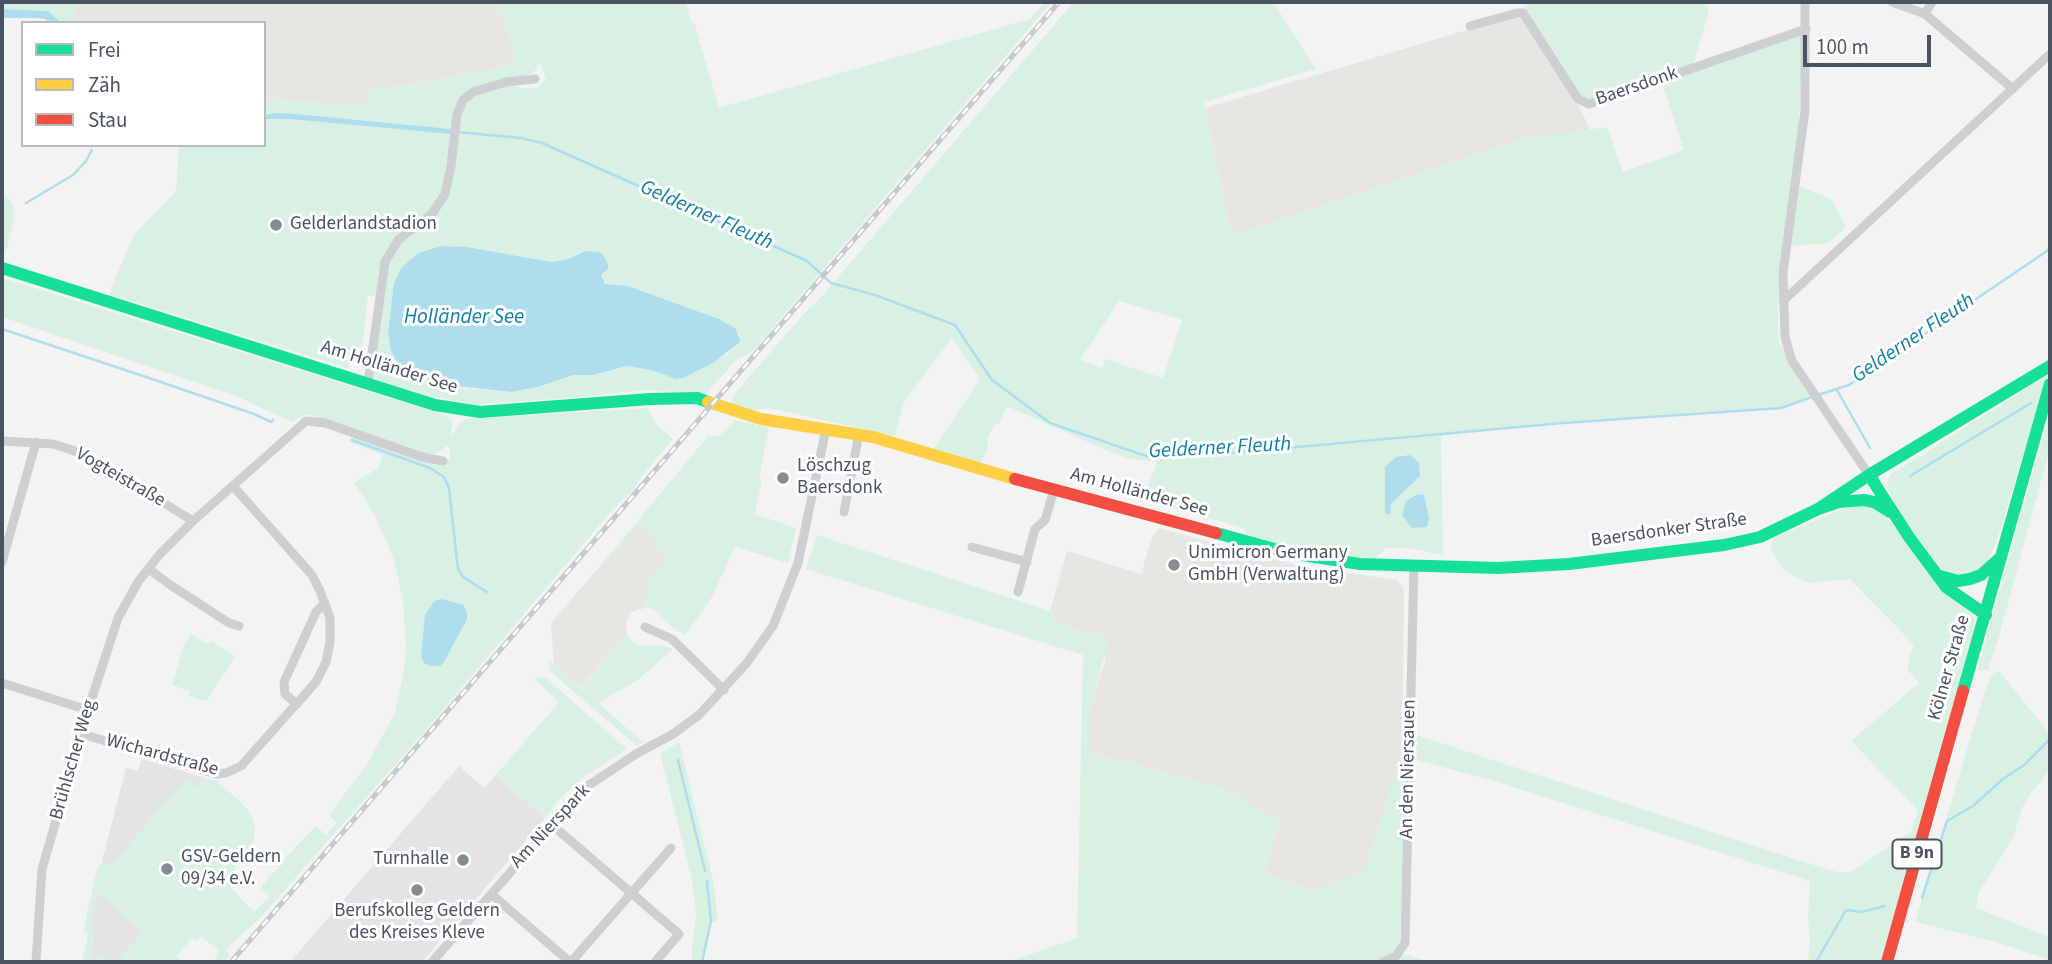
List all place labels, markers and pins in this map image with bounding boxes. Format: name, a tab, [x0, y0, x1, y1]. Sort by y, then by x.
place label: Gelderlandstadion	[290, 214, 437, 236]
marker: Gelderlandstadion	[268, 217, 284, 233]
place label: Löschzug Baersdonk	[797, 456, 882, 500]
marker: Löschzug Baersdonk	[775, 470, 791, 486]
place label: Unimicron Germany GmbH (Verwaltung)	[1188, 543, 1348, 587]
marker: Unimicron Germany GmbH (Verwaltung)	[1166, 557, 1182, 573]
place label: GSV-Geldern 09/34 e.V.	[181, 847, 281, 891]
place label: Turnhalle	[373, 849, 449, 871]
marker: Turnhalle	[455, 852, 471, 868]
marker: GSV-Geldern 09/34 e.V.	[159, 861, 175, 877]
marker: Berufskolleg Geldern des Kreises Kleve	[409, 882, 425, 898]
place label: Berufskolleg Geldern des Kreises Kleve	[334, 901, 500, 945]

